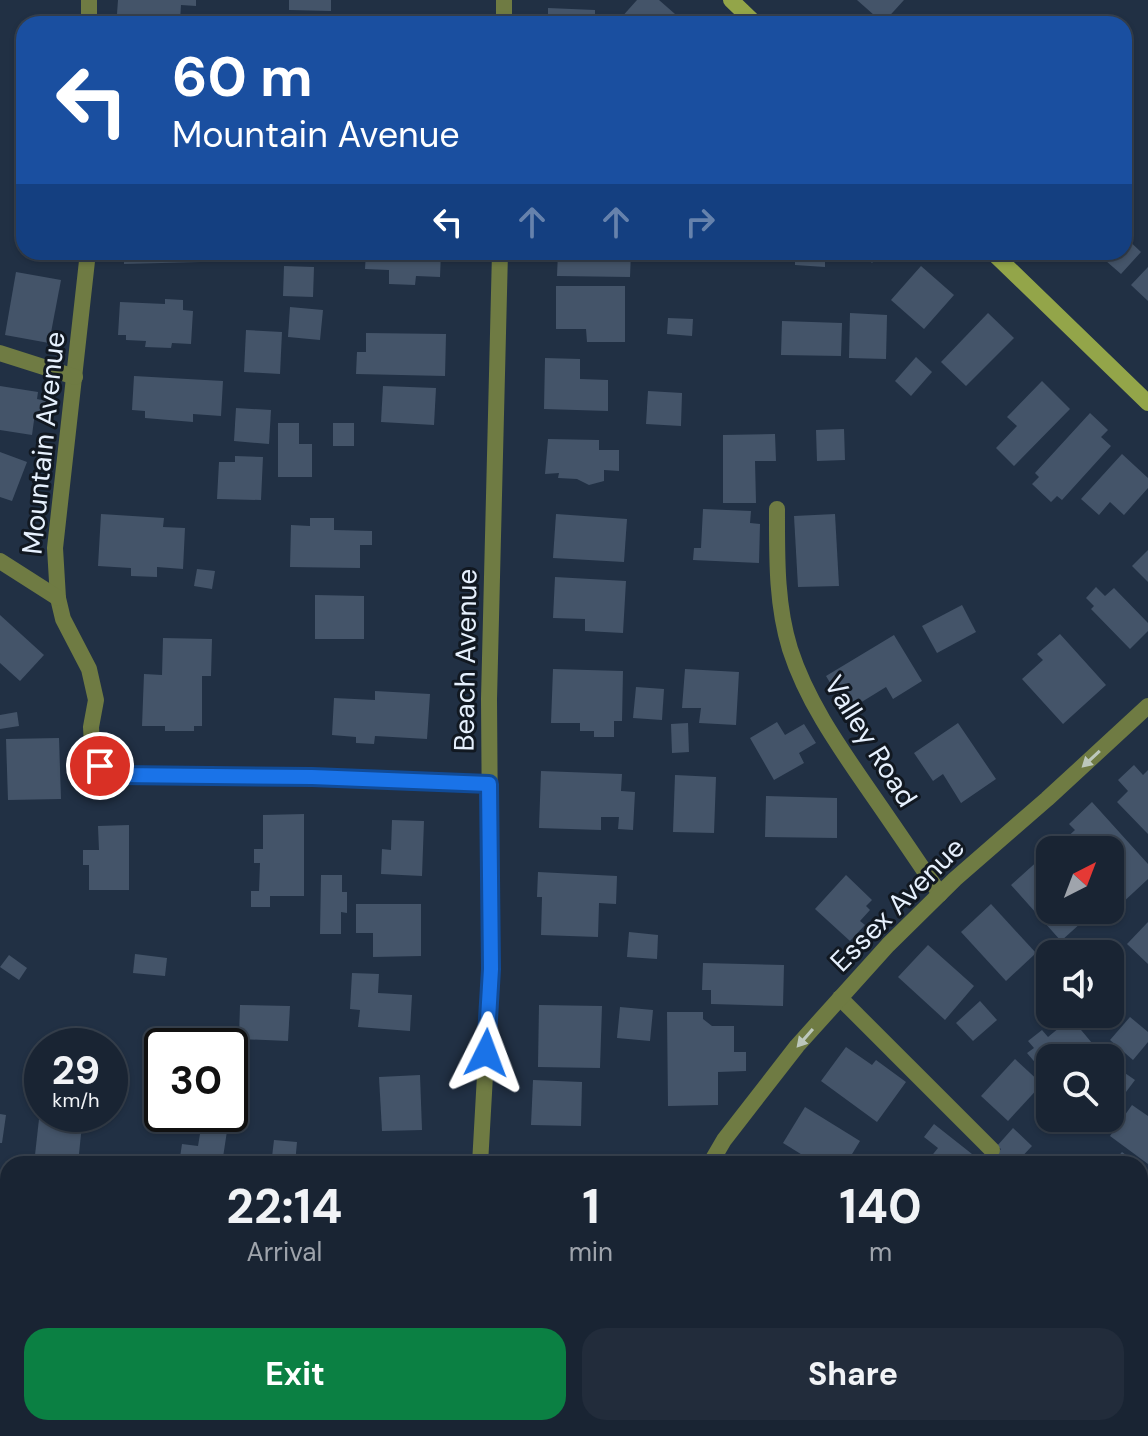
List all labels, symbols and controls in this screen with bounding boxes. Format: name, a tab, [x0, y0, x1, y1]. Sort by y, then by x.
text: 60 m	[172, 40, 313, 113]
icon: left	[40, 48, 144, 152]
text: Mountain Avenue	[172, 111, 460, 158]
icon: left	[426, 200, 470, 244]
icon: ahead	[510, 200, 554, 244]
icon: ahead	[594, 200, 638, 244]
icon: right	[678, 200, 722, 244]
street label: Mountain Avenue	[13, 330, 74, 556]
street label: Beach Avenue	[445, 568, 486, 752]
street label: Valley Road	[816, 669, 926, 814]
pin	[66, 732, 134, 800]
icon: arrive	[78, 744, 122, 788]
one-way arrow	[1082, 750, 1101, 768]
street label: Essex Avenue	[822, 829, 973, 980]
north arrow	[1036, 836, 1124, 924]
map controls	[1036, 836, 1124, 1132]
button: sound	[1036, 940, 1124, 1028]
position arrow	[444, 1011, 528, 1095]
speed limit sign: 30	[144, 1028, 248, 1132]
one-way arrow	[797, 1028, 814, 1048]
text: 29	[52, 1044, 100, 1096]
button: search	[1036, 1044, 1124, 1132]
text: km/h	[52, 1087, 100, 1113]
text: 22:14	[226, 1175, 342, 1238]
text: 1	[582, 1175, 600, 1238]
text: 140	[839, 1175, 922, 1238]
text: Arrival	[246, 1235, 322, 1269]
text: min	[569, 1235, 613, 1269]
text: m	[869, 1235, 892, 1269]
button: Exit	[24, 1328, 566, 1420]
button: Share	[582, 1328, 1124, 1420]

